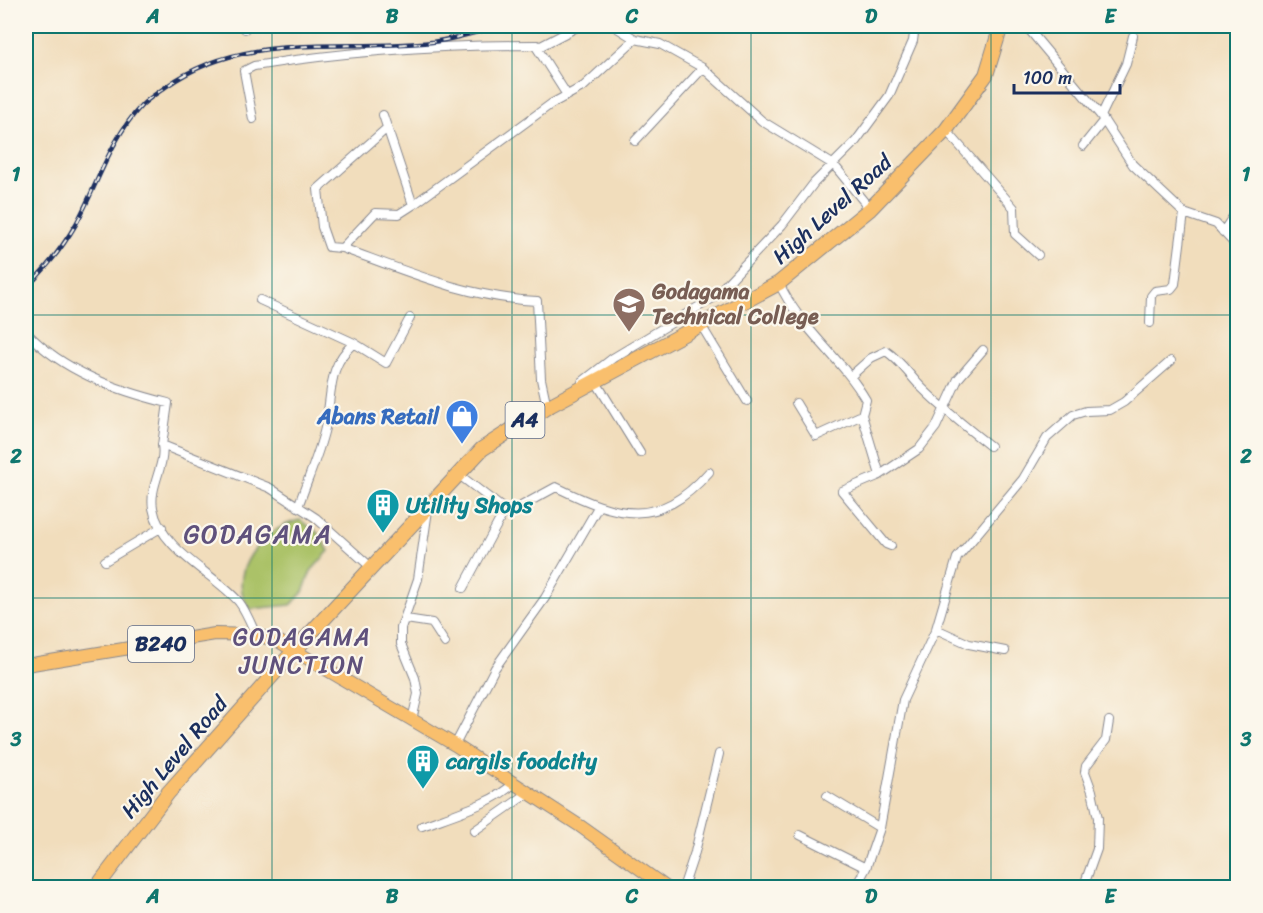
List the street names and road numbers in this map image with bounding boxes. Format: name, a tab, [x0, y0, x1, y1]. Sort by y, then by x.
street label: High Level Road	[763, 143, 902, 274]
road number: A4	[506, 402, 544, 438]
road number: B240	[128, 626, 194, 662]
street label: High Level Road	[110, 685, 238, 827]

